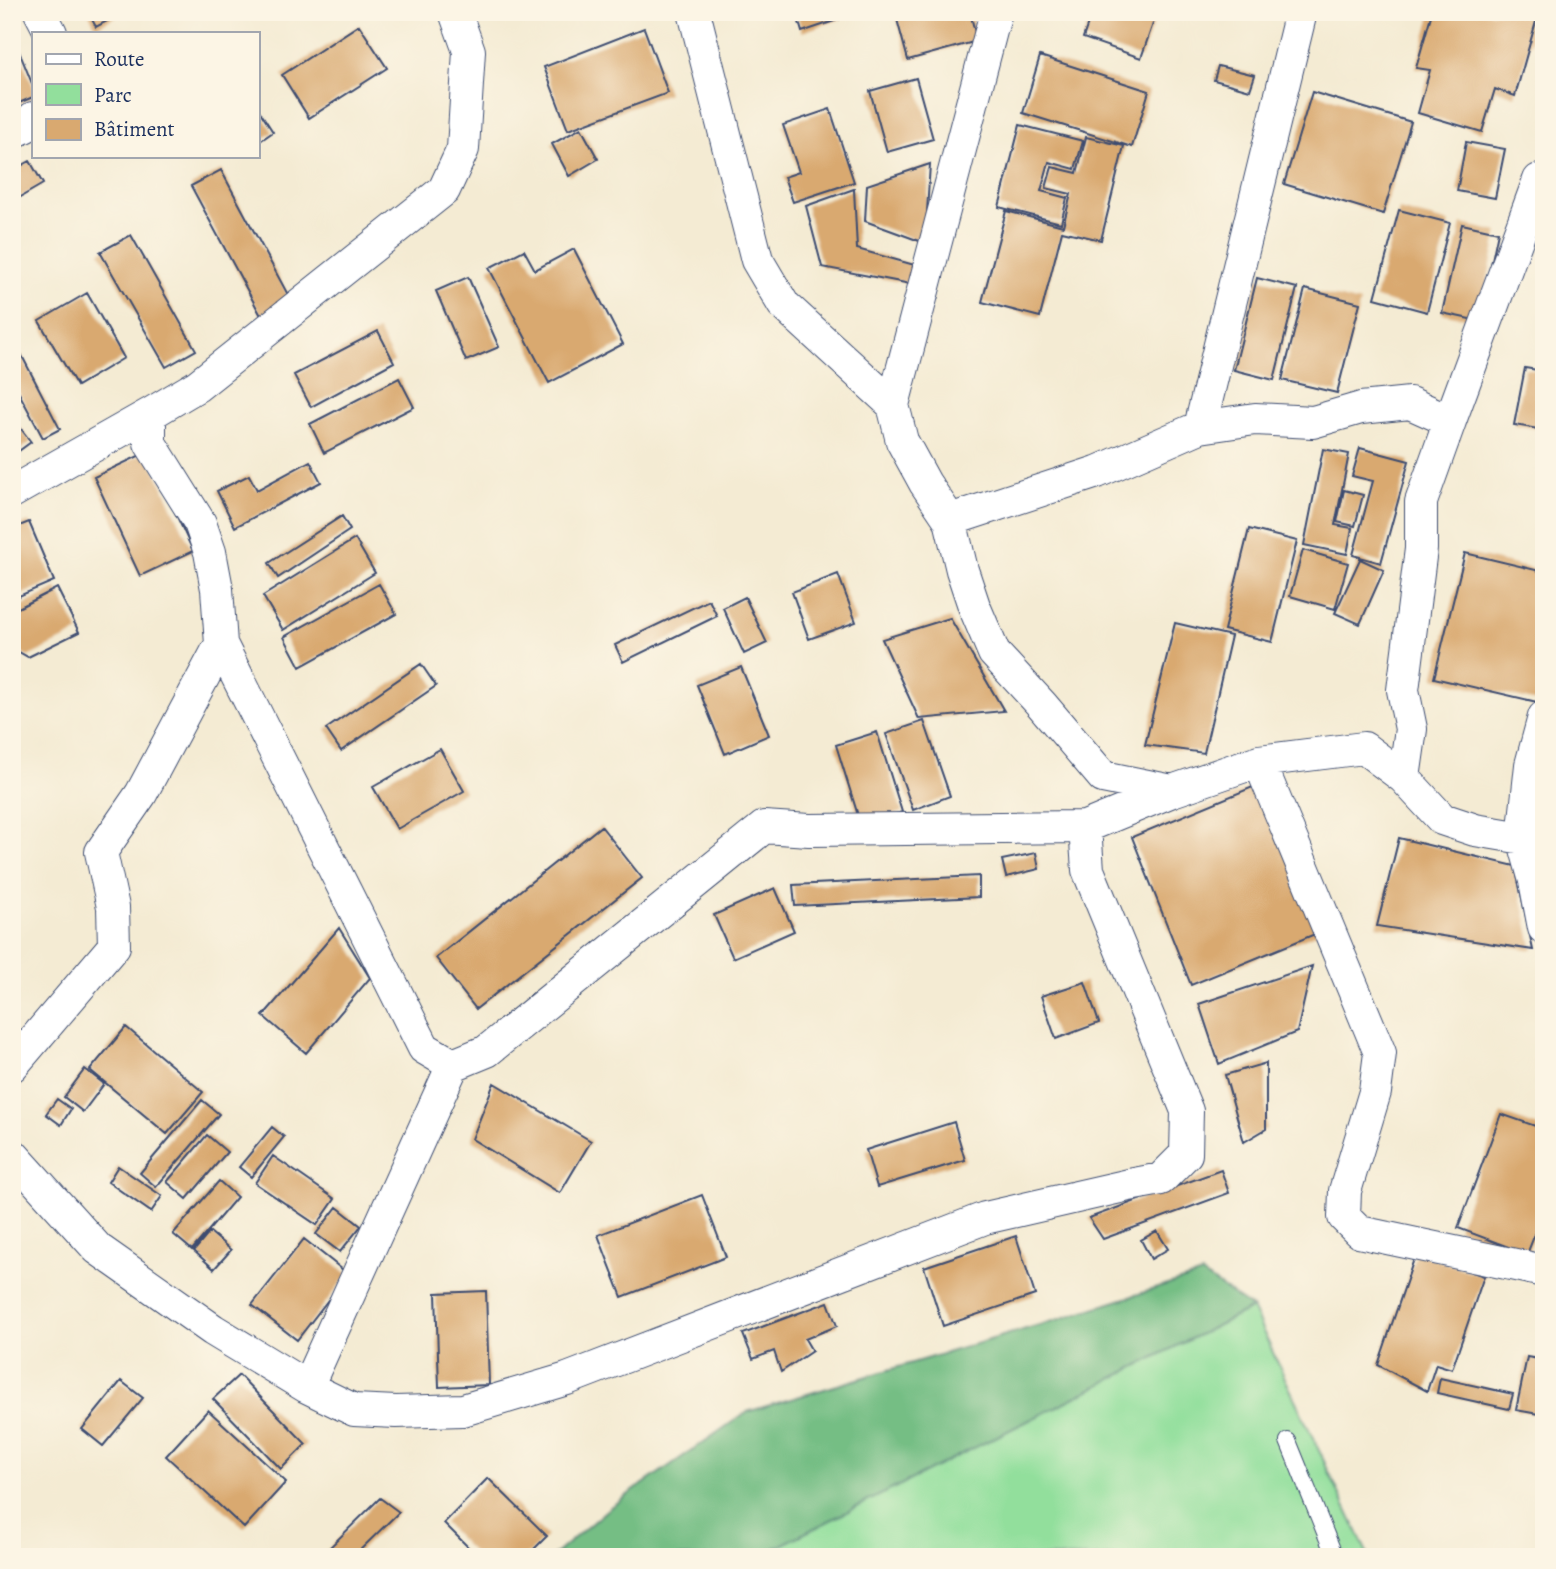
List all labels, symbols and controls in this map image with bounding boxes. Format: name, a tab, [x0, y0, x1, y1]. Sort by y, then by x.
legend	[32, 32, 259, 158]
text: Route	[94, 45, 144, 73]
text: Parc	[94, 81, 132, 109]
text: Bâtiment	[94, 115, 175, 143]

